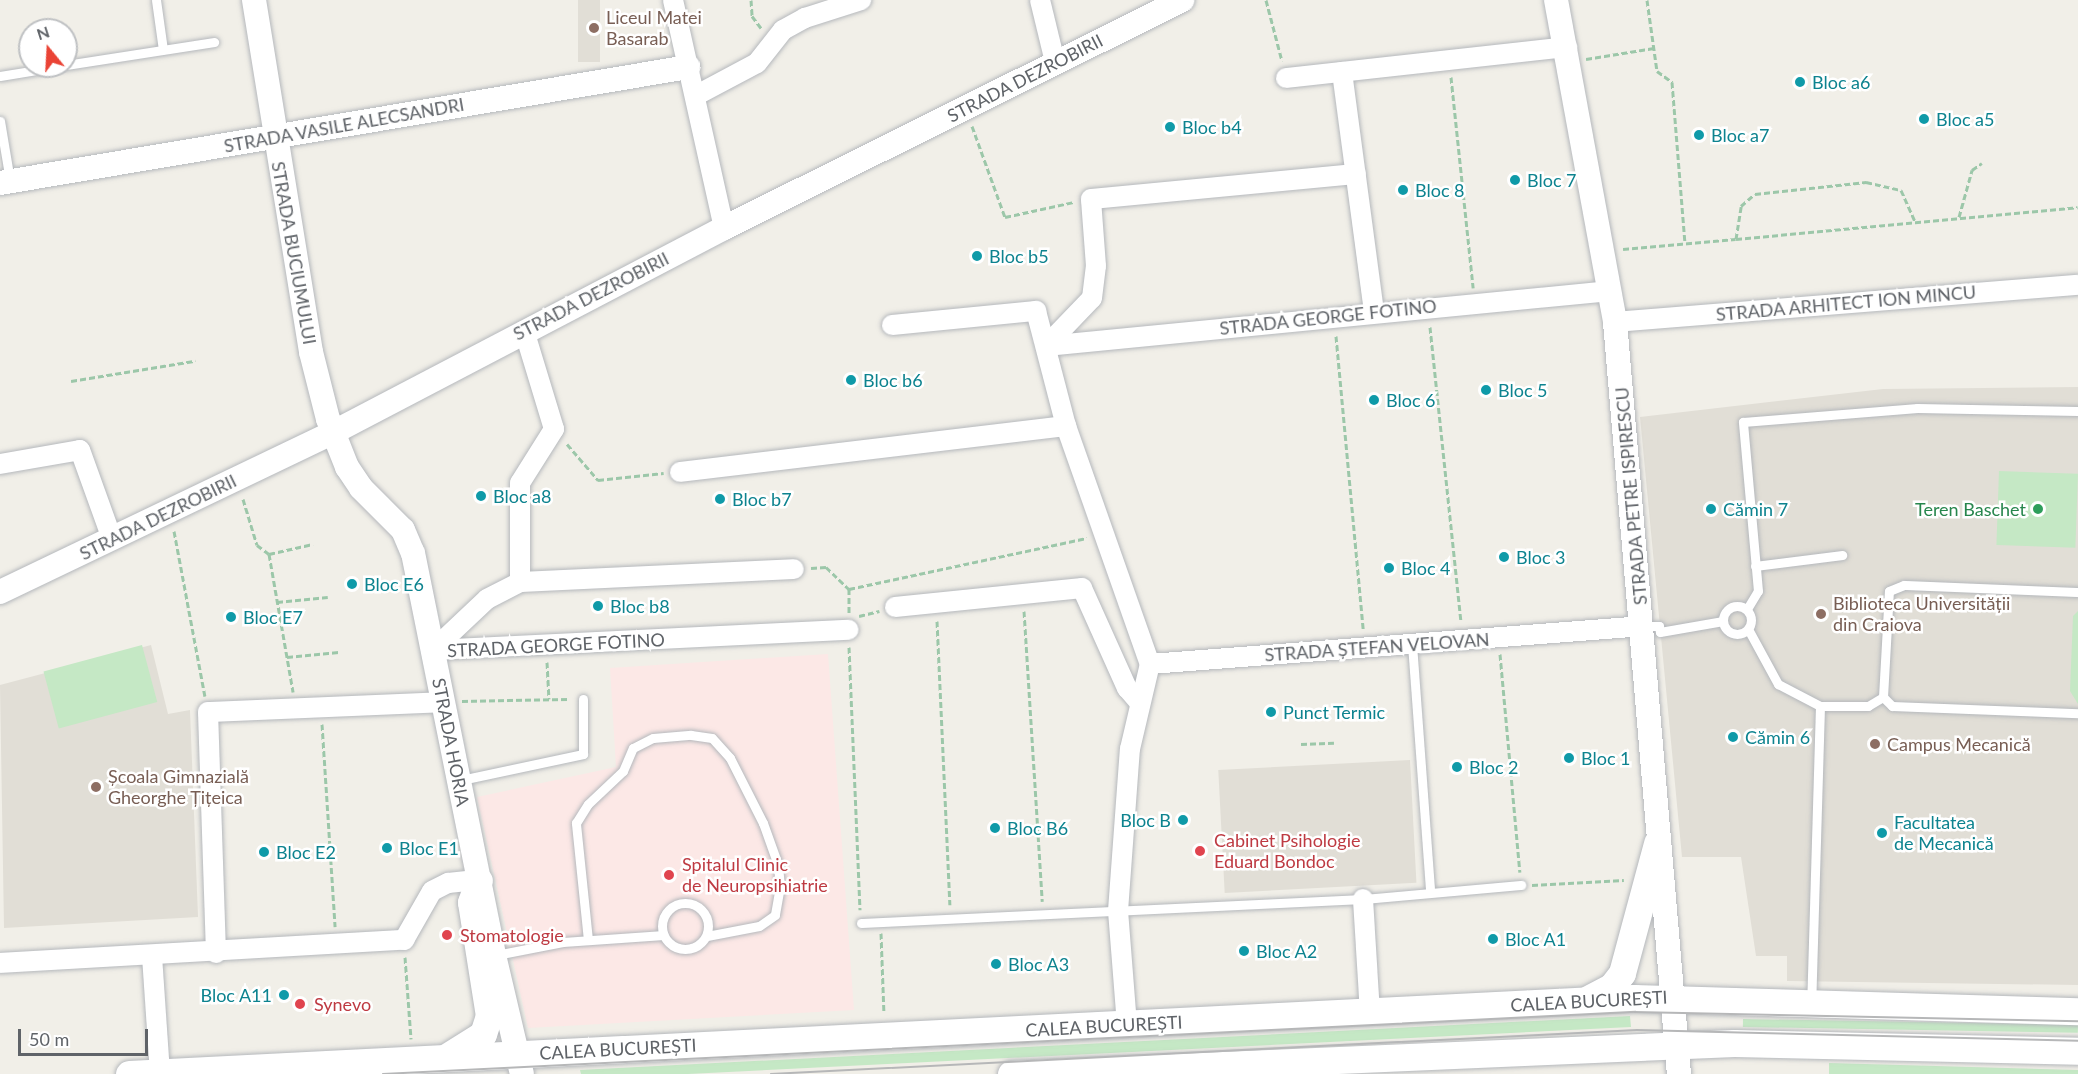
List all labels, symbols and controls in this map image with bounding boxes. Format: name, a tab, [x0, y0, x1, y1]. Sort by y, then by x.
place label: Liceul Matei Basarab	[606, 7, 702, 50]
north arrow	[18, 18, 78, 78]
text: N	[34, 21, 52, 43]
marker: Liceul Matei Basarab	[587, 21, 601, 35]
street label: STRADA DEZROBIRII	[943, 29, 1107, 127]
place label: Bloc a6	[1812, 71, 1870, 93]
marker: Bloc a6	[1793, 75, 1807, 89]
street label: STRADA VASILE ALECSANDRI	[221, 93, 467, 157]
place label: Bloc a5	[1936, 108, 1994, 130]
marker: Bloc a5	[1917, 112, 1931, 126]
place label: Bloc b4	[1182, 116, 1242, 138]
marker: Bloc b4	[1163, 120, 1177, 134]
place label: Bloc a7	[1711, 124, 1769, 146]
marker: Bloc a7	[1692, 128, 1706, 142]
street label: STRADA BUCIUMULUI	[267, 159, 321, 347]
place label: Bloc 7	[1527, 169, 1577, 191]
marker: Bloc 7	[1508, 173, 1522, 187]
place label: Bloc 8	[1415, 179, 1465, 201]
marker: Bloc 8	[1396, 183, 1410, 197]
place label: Bloc b5	[989, 245, 1049, 267]
street label: STRADA DEZROBIRII	[509, 247, 673, 345]
marker: Bloc b5	[970, 249, 984, 263]
street label: STRADA ARHITECT ION MINCU	[1714, 281, 1978, 325]
street label: STRADA GEORGE FOTINO	[1218, 295, 1438, 339]
place label: Bloc b6	[863, 369, 923, 391]
marker: Bloc b6	[844, 373, 858, 387]
place label: Bloc 5	[1498, 379, 1548, 401]
marker: Bloc 5	[1479, 383, 1493, 397]
street label: STRADA PETRE ISPIRESCU	[1611, 386, 1651, 606]
place label: Bloc 6	[1386, 389, 1436, 411]
marker: Bloc 6	[1367, 393, 1381, 407]
street label: STRADA DEZROBIRII	[76, 469, 240, 565]
place label: Bloc a8	[493, 485, 551, 507]
place label: Bloc b7	[732, 488, 792, 510]
marker: Bloc a8	[474, 489, 488, 503]
marker: Bloc b7	[713, 492, 727, 506]
place label: Cămin 7	[1723, 498, 1788, 520]
place label: Teren Baschet	[1915, 498, 2026, 520]
marker: Cămin 7	[1704, 502, 1718, 516]
marker: Teren Baschet	[2031, 502, 2045, 516]
place label: Bloc 3	[1516, 546, 1566, 568]
marker: Bloc 3	[1497, 550, 1511, 564]
place label: Bloc 4	[1401, 557, 1451, 579]
marker: Bloc 4	[1382, 561, 1396, 575]
place label: Bloc E6	[364, 573, 424, 595]
marker: Bloc E6	[345, 577, 359, 591]
place label: Biblioteca Universității din Craiova	[1833, 593, 2010, 636]
place label: Bloc b8	[610, 595, 670, 617]
marker: Bloc b8	[591, 599, 605, 613]
place label: Bloc E7	[243, 606, 303, 628]
marker: Biblioteca Universității din Craiova	[1814, 607, 1828, 621]
marker: Bloc E7	[224, 610, 238, 624]
street label: STRADA GEORGE FOTINO	[446, 628, 666, 662]
street label: STRADA ȘTEFAN VELOVAN	[1263, 628, 1491, 666]
street label: STRADA HORIA	[428, 676, 474, 808]
place label: Punct Termic	[1283, 701, 1386, 723]
marker: Punct Termic	[1264, 705, 1278, 719]
place label: Cămin 6	[1745, 726, 1810, 748]
marker: Cămin 6	[1726, 730, 1740, 744]
place label: Campus Mecanică	[1887, 733, 2031, 755]
marker: Campus Mecanică	[1868, 737, 1882, 751]
place label: Bloc 1	[1581, 747, 1631, 769]
marker: Bloc 1	[1562, 751, 1576, 765]
place label: Bloc 2	[1469, 756, 1519, 778]
marker: Bloc 2	[1450, 760, 1464, 774]
place label: Școala Gimnazială Gheorghe Țițeica	[108, 766, 249, 808]
marker: Școala Gimnazială Gheorghe Țițeica	[89, 780, 103, 794]
place label: Bloc B	[1120, 809, 1171, 831]
place label: Facultatea de Mecanică	[1894, 812, 1994, 854]
marker: Bloc B	[1176, 813, 1190, 827]
place label: Bloc B6	[1007, 817, 1068, 839]
marker: Bloc B6	[988, 821, 1002, 835]
marker: Facultatea de Mecanică	[1875, 826, 1889, 840]
place label: Cabinet Psihologie Eduard Bondoc	[1214, 830, 1360, 872]
place label: Bloc E1	[399, 837, 459, 859]
place label: Bloc E2	[276, 841, 336, 863]
marker: Bloc E1	[380, 841, 394, 855]
marker: Cabinet Psihologie Eduard Bondoc	[1191, 842, 1209, 860]
marker: Bloc E2	[257, 845, 271, 859]
place label: Spitalul Clinic de Neuropsihiatrie	[682, 854, 828, 896]
marker: Spitalul Clinic de Neuropsihiatrie	[660, 866, 678, 884]
place label: Stomatologie	[460, 924, 564, 946]
marker: Stomatologie	[438, 926, 456, 944]
place label: Bloc A1	[1505, 928, 1567, 950]
marker: Bloc A1	[1486, 932, 1500, 946]
place label: Bloc A2	[1256, 940, 1318, 962]
marker: Bloc A2	[1237, 944, 1251, 958]
place label: Bloc A3	[1008, 953, 1070, 975]
marker: Bloc A3	[989, 957, 1003, 971]
place label: Bloc A11	[200, 984, 272, 1006]
street label: CALEA BUCUREȘTI	[1510, 986, 1668, 1016]
marker: Bloc A11	[277, 988, 291, 1002]
place label: Synevo	[314, 993, 371, 1015]
marker: Synevo	[291, 995, 309, 1013]
street label: CALEA BUCUREȘTI	[1025, 1011, 1183, 1041]
scale bar	[21, 1017, 152, 1055]
text: 50 m	[29, 1028, 69, 1050]
street label: CALEA BUCUREȘTI	[539, 1034, 697, 1064]

